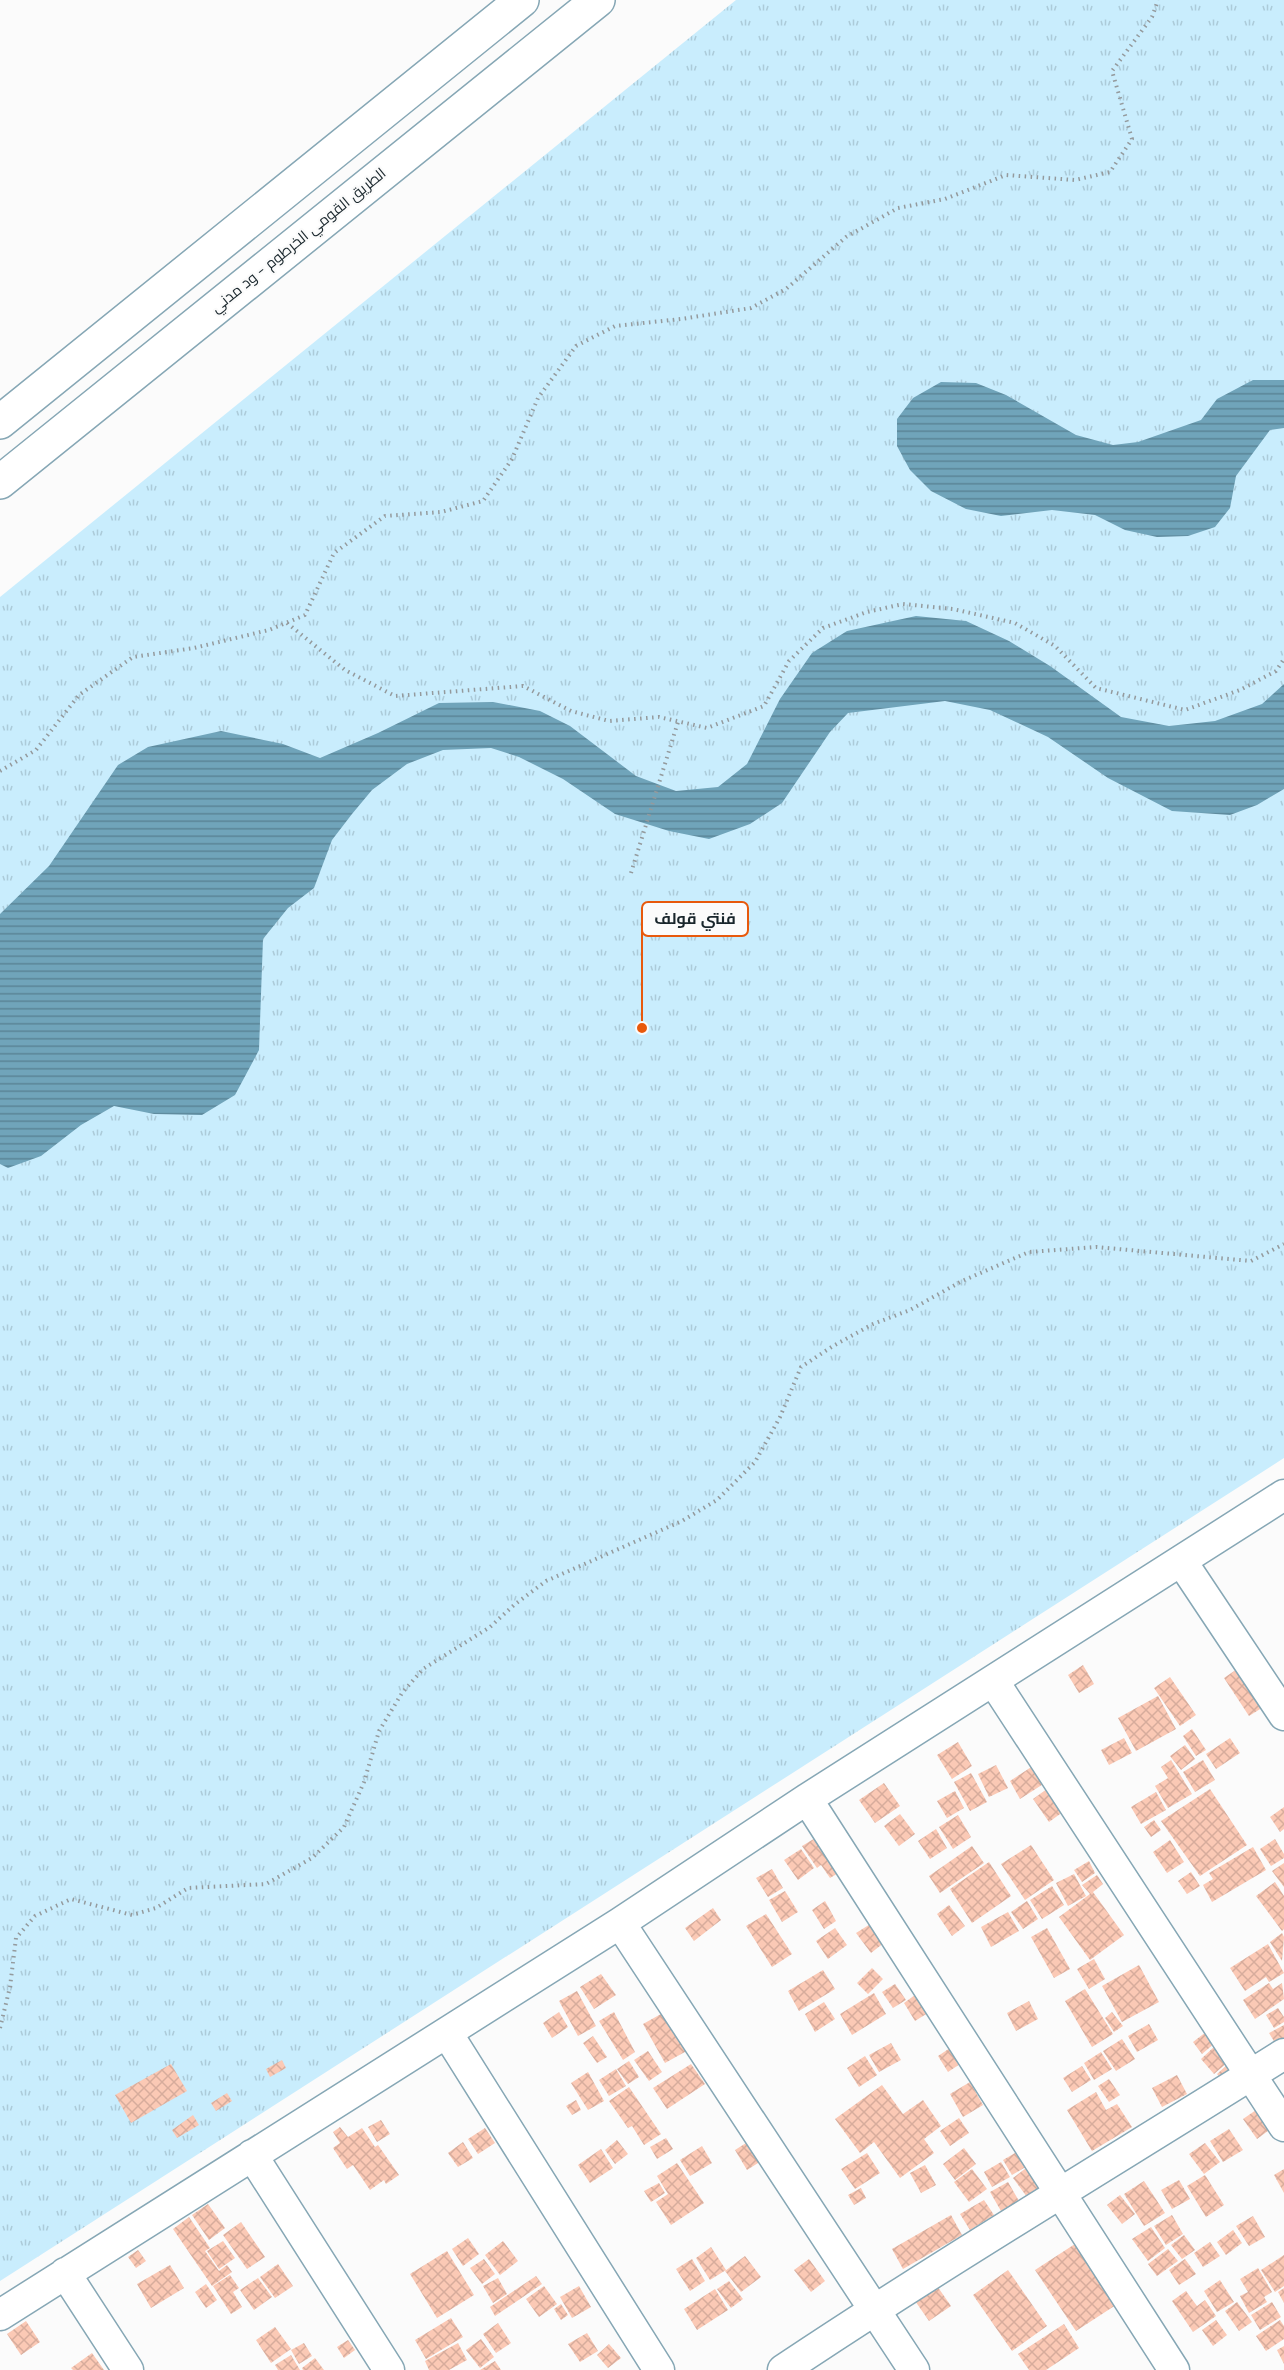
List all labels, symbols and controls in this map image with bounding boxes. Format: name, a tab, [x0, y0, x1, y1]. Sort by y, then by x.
street label: الطريق القومي الخرطوم - ود مدني	[206, 163, 391, 319]
callout: فنتي قولف	[642, 902, 748, 936]
text: فنتي قولف	[654, 908, 736, 931]

